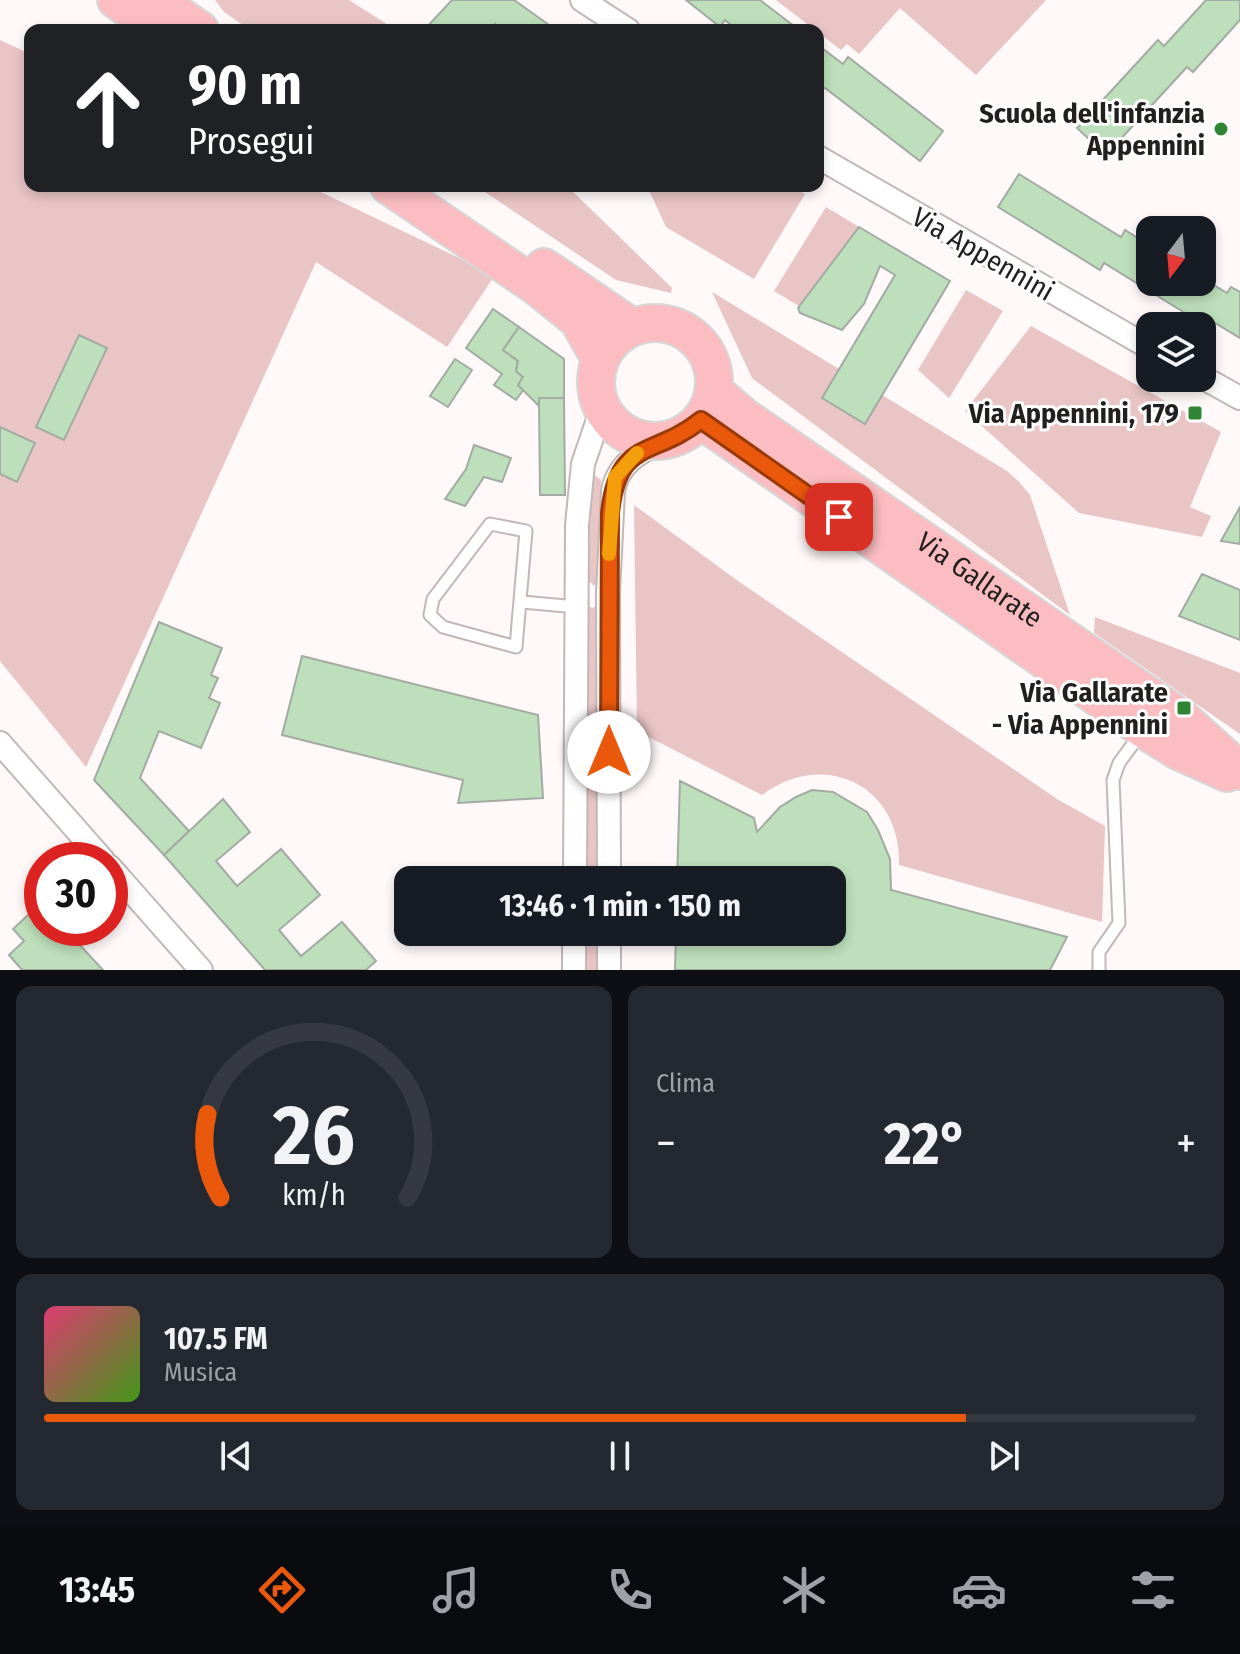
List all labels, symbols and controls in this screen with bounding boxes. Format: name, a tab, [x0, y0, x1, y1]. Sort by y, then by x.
text: 90 m	[188, 52, 302, 119]
icon: ahead	[56, 56, 160, 160]
place label: Scuola dell'infanzia Appennini	[979, 97, 1205, 162]
text: Prosegui	[188, 120, 314, 164]
marker: Scuola dell'infanzia Appennini	[1212, 120, 1230, 138]
street label: Via Appennini	[906, 200, 1060, 308]
north arrow	[1136, 216, 1216, 296]
map controls	[1136, 216, 1216, 392]
button: layers	[1136, 312, 1216, 392]
place label: Via Appennini, 179	[968, 397, 1179, 430]
marker: Via Appennini, 179	[1186, 404, 1204, 422]
pin	[805, 483, 873, 551]
icon: arrive	[817, 495, 861, 539]
street label: Via Gallarate	[911, 525, 1049, 634]
place label: Via Gallarate - Via Appennini	[992, 676, 1168, 741]
marker: Via Gallarate - Via Appennini	[1175, 699, 1193, 717]
position arrow	[567, 710, 651, 794]
speed limit sign: 30	[24, 842, 128, 946]
text: 13:46 · 1 min · 150 m	[499, 888, 741, 924]
text: Clima	[656, 1068, 715, 1099]
text: 26	[272, 1086, 355, 1186]
text: 22°	[884, 1108, 968, 1180]
text: −	[656, 1117, 676, 1170]
text: +	[1176, 1117, 1196, 1170]
text: km/h	[282, 1178, 346, 1213]
text: 107.5 FM	[164, 1321, 268, 1357]
text: Musica	[164, 1357, 237, 1388]
icon: previous	[214, 1434, 258, 1478]
icon: pause	[598, 1434, 642, 1478]
icon: next	[982, 1434, 1026, 1478]
icon: directions	[254, 1562, 310, 1618]
icon: music	[428, 1562, 484, 1618]
icon: phone	[602, 1562, 658, 1618]
icon: climate	[776, 1562, 832, 1618]
icon: car	[951, 1562, 1007, 1618]
icon: filters	[1125, 1562, 1181, 1618]
text: 13:45	[59, 1568, 135, 1612]

